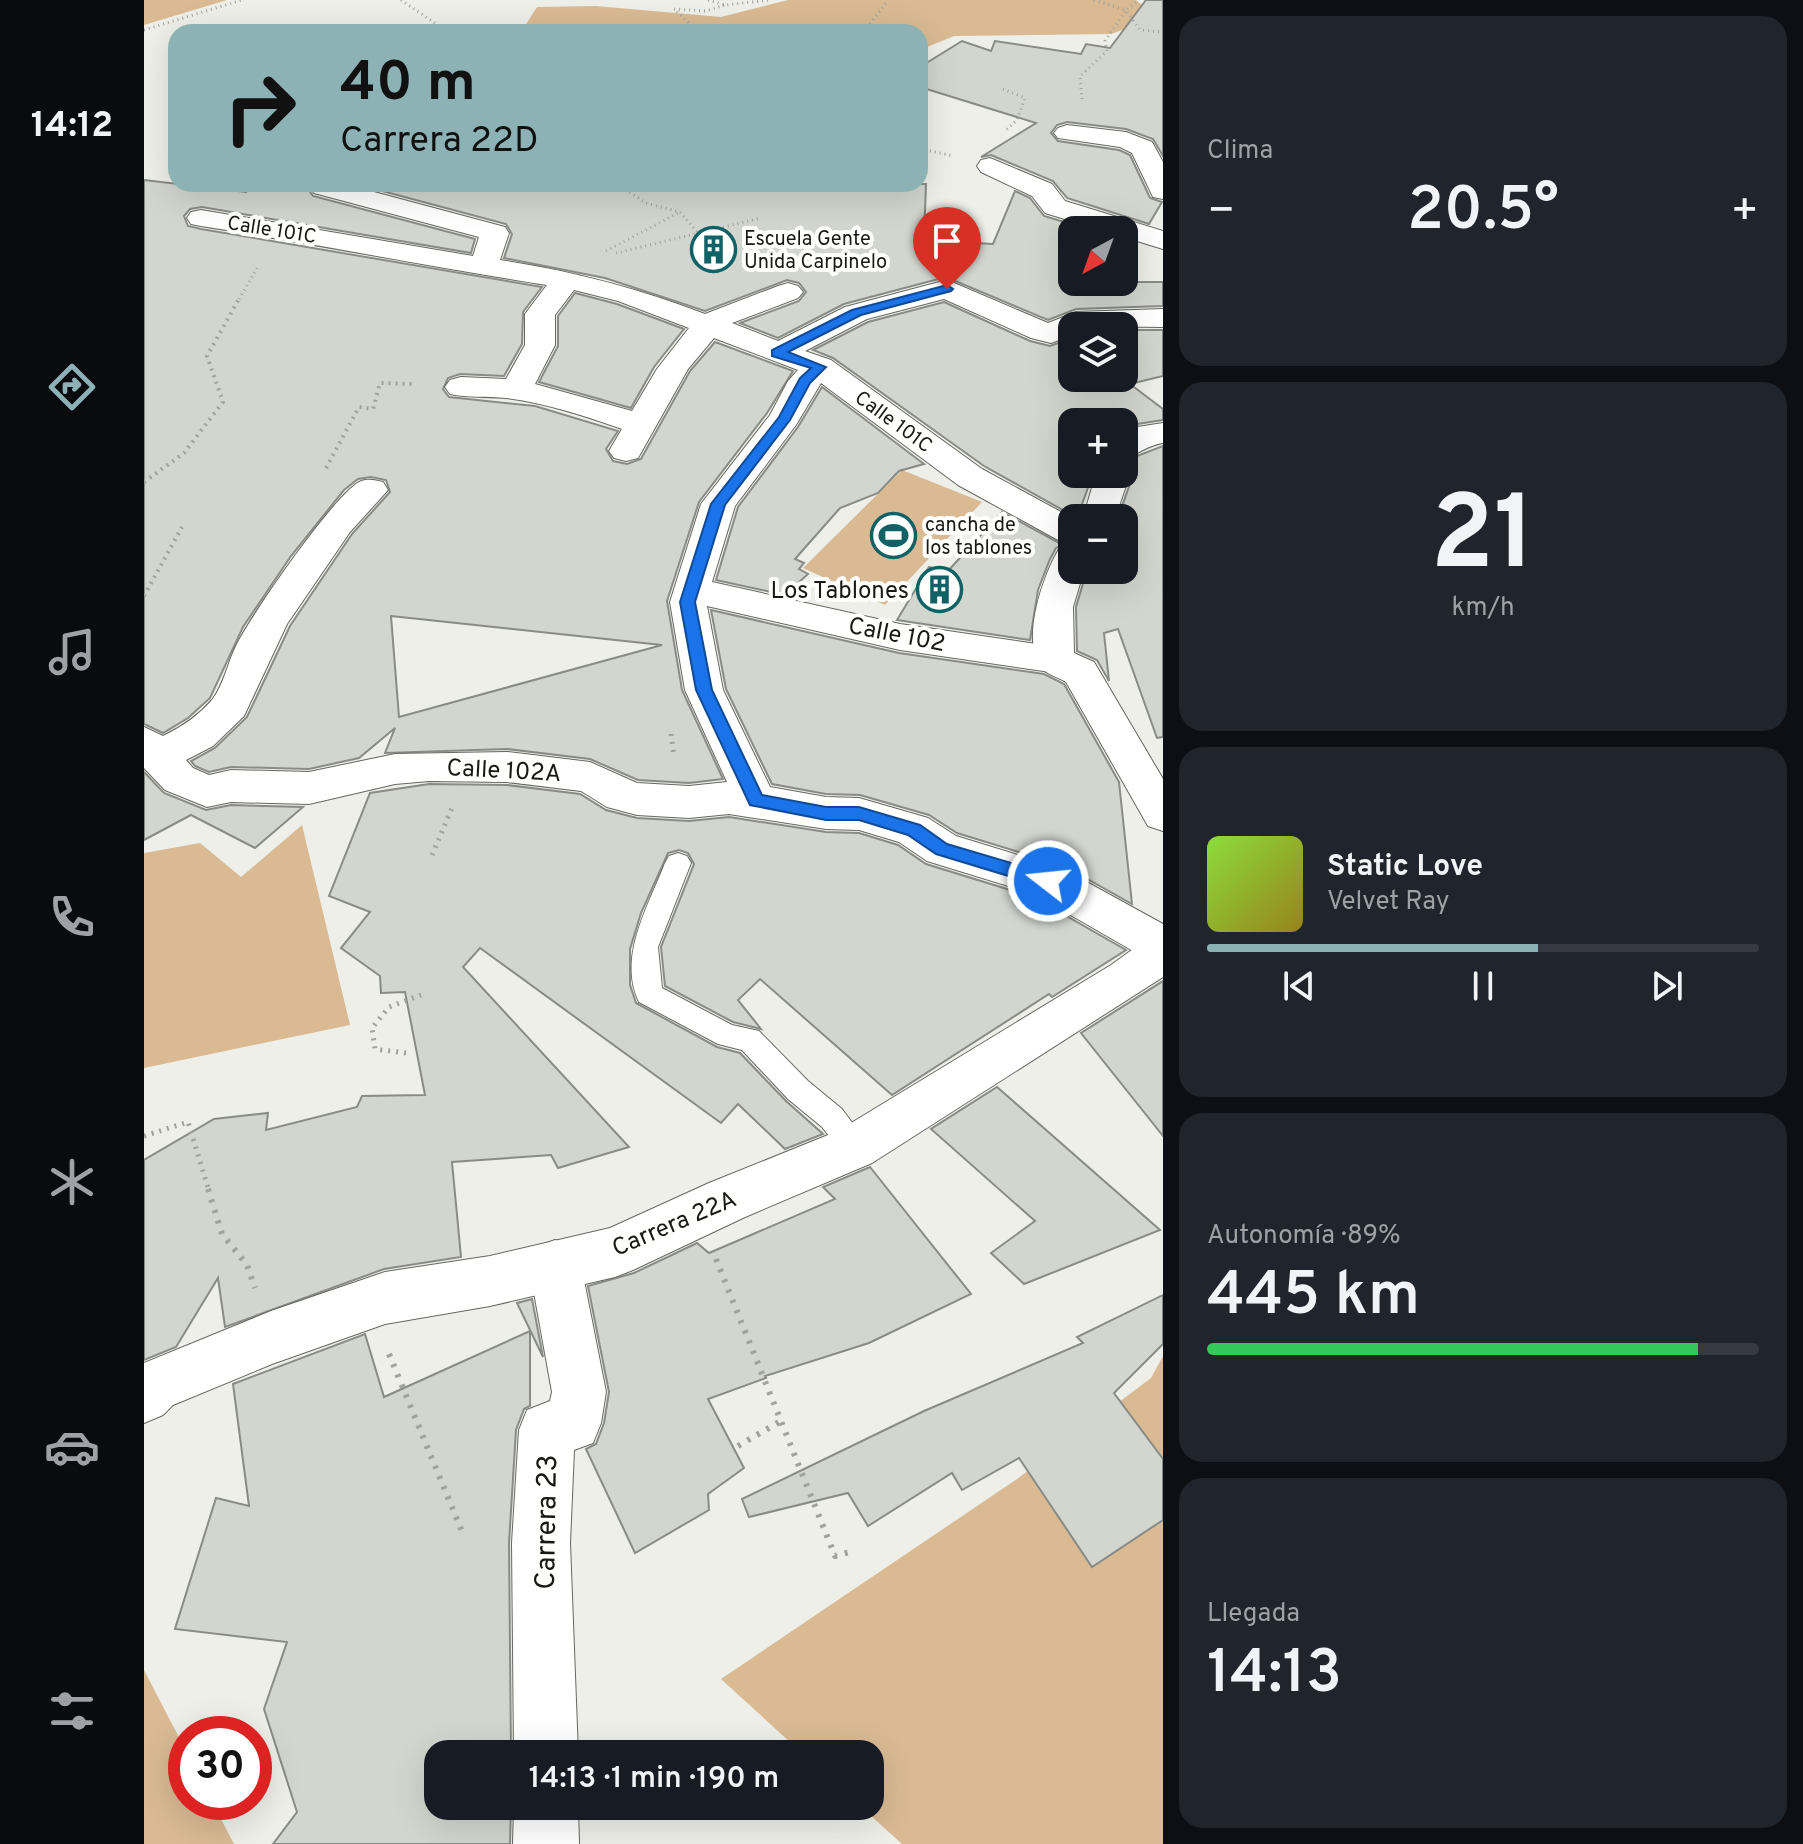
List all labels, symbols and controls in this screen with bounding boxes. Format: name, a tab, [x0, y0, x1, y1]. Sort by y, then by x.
text: 40 m	[340, 50, 476, 120]
icon: right	[208, 56, 312, 160]
text: 14:12	[31, 104, 113, 150]
text: Carrera 22D	[340, 119, 539, 165]
text: Clima	[1207, 135, 1273, 168]
text: 20.5°	[1407, 175, 1559, 251]
text: −	[1207, 185, 1235, 241]
text: +	[1731, 185, 1759, 241]
pin	[913, 207, 981, 289]
street label: Calle 101C	[225, 211, 318, 251]
north arrow	[1058, 216, 1138, 296]
map controls	[1058, 216, 1138, 584]
icon: arrive	[925, 219, 969, 263]
building icon: Escuela Gente Unida Carpinelo	[689, 225, 737, 273]
place label: Escuela Gente Unida Carpinelo	[744, 227, 887, 276]
button: layers	[1058, 312, 1138, 392]
icon: directions	[44, 359, 100, 415]
street label: Calle 101C	[849, 386, 937, 460]
button: +	[1058, 408, 1138, 488]
text: 21	[1430, 474, 1536, 606]
button: −	[1058, 504, 1138, 584]
sports icon: cancha de los tablones	[870, 511, 918, 559]
place label: cancha de los tablones	[925, 513, 1032, 562]
building icon: Los Tablones	[916, 566, 964, 614]
place label: Los Tablones	[771, 577, 909, 607]
text: km/h	[1451, 592, 1515, 625]
street label: Calle 102	[845, 612, 948, 660]
icon: music	[44, 624, 100, 680]
street label: Calle 102A	[446, 754, 562, 790]
position arrow	[1006, 839, 1090, 923]
text: Static Love	[1327, 849, 1483, 886]
text: Velvet Ray	[1327, 886, 1450, 919]
icon: phone	[44, 889, 100, 945]
icon: previous	[1277, 964, 1321, 1008]
icon: pause	[1461, 964, 1505, 1008]
icon: next	[1645, 964, 1689, 1008]
icon: climate	[44, 1154, 100, 1210]
street label: Carrera 22A	[608, 1185, 742, 1265]
text: Autonomía · 89%	[1207, 1220, 1401, 1253]
text: 445 km	[1207, 1260, 1420, 1336]
icon: car	[44, 1419, 100, 1475]
street label: Carrera 23	[529, 1454, 567, 1590]
text: Llegada	[1207, 1598, 1300, 1631]
text: 14:13	[1207, 1638, 1342, 1714]
icon: filters	[44, 1683, 100, 1739]
speed limit sign: 30	[168, 1716, 272, 1820]
text: 14:13 · 1 min · 190 m	[529, 1761, 779, 1798]

